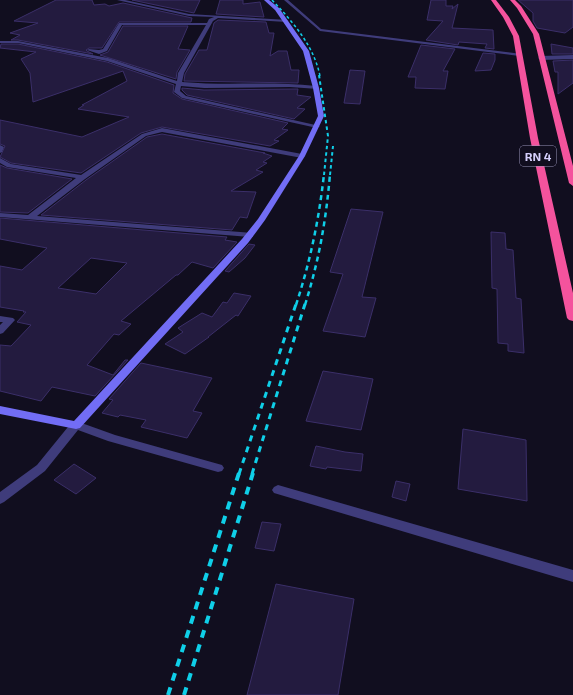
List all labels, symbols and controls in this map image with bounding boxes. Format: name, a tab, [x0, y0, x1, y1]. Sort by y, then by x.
road number: RN 4	[520, 146, 556, 166]

